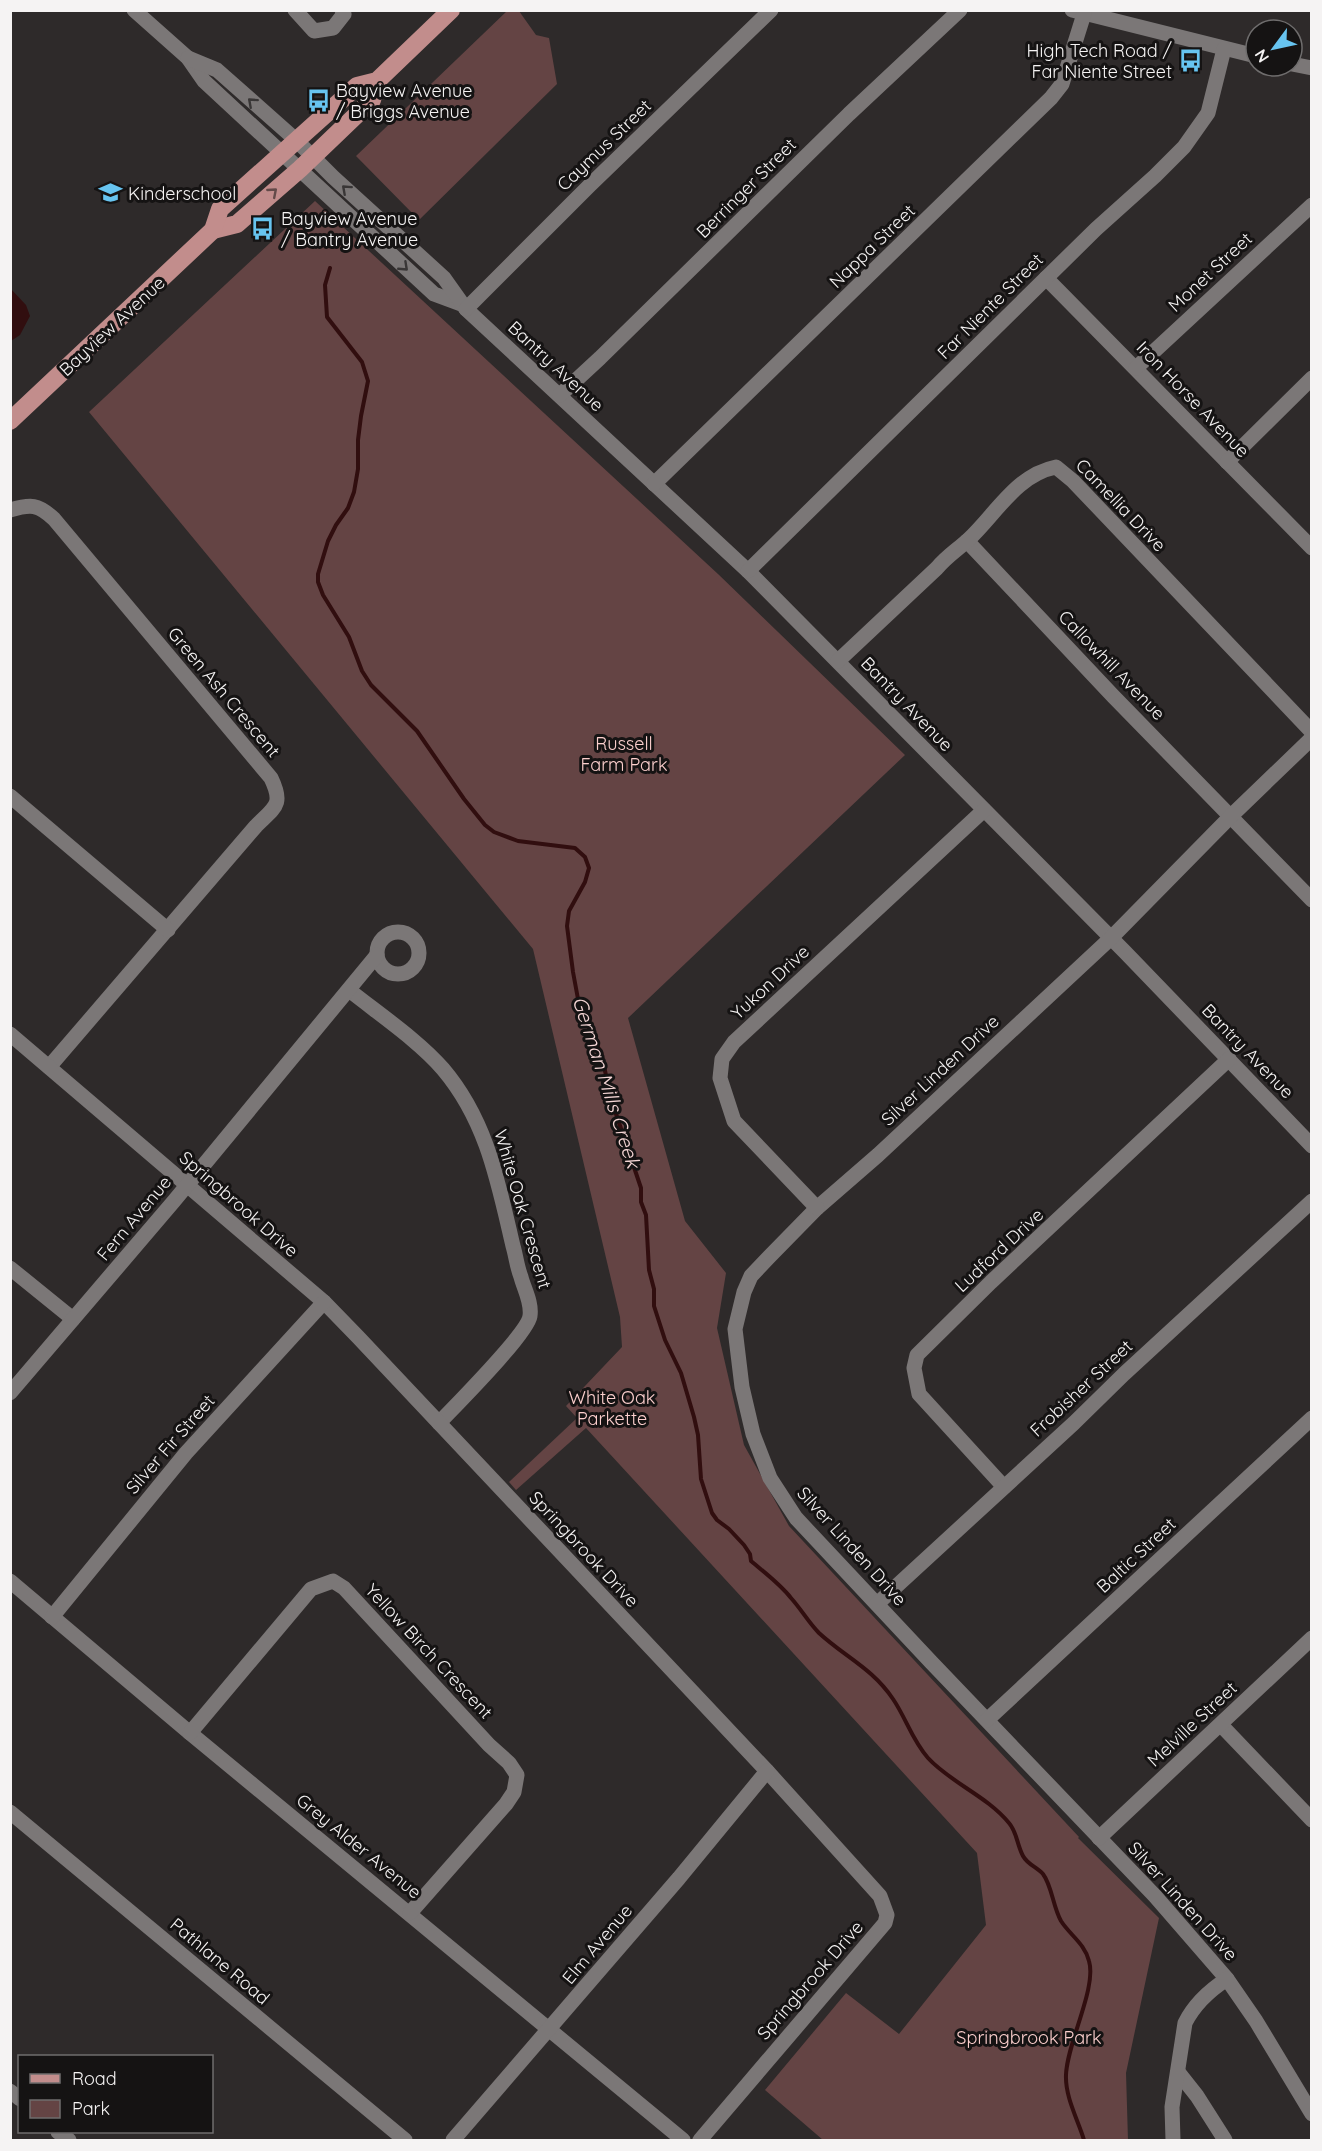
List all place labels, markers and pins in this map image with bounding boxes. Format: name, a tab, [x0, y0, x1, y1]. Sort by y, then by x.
place label: High Tech Road / Far Niente Street	[1027, 39, 1173, 83]
bus stop icon: High Tech Road / Far Niente Street	[1177, 47, 1203, 73]
place label: Bayview Avenue / Briggs Avenue	[336, 79, 472, 123]
bus stop icon: Bayview Avenue / Briggs Avenue	[305, 87, 331, 113]
school or university icon: Kinderschool	[97, 180, 123, 206]
place label: Kinderschool	[128, 182, 236, 205]
place label: Bayview Avenue / Bantry Avenue	[281, 207, 418, 251]
bus stop icon: Bayview Avenue / Bantry Avenue	[250, 215, 276, 241]

